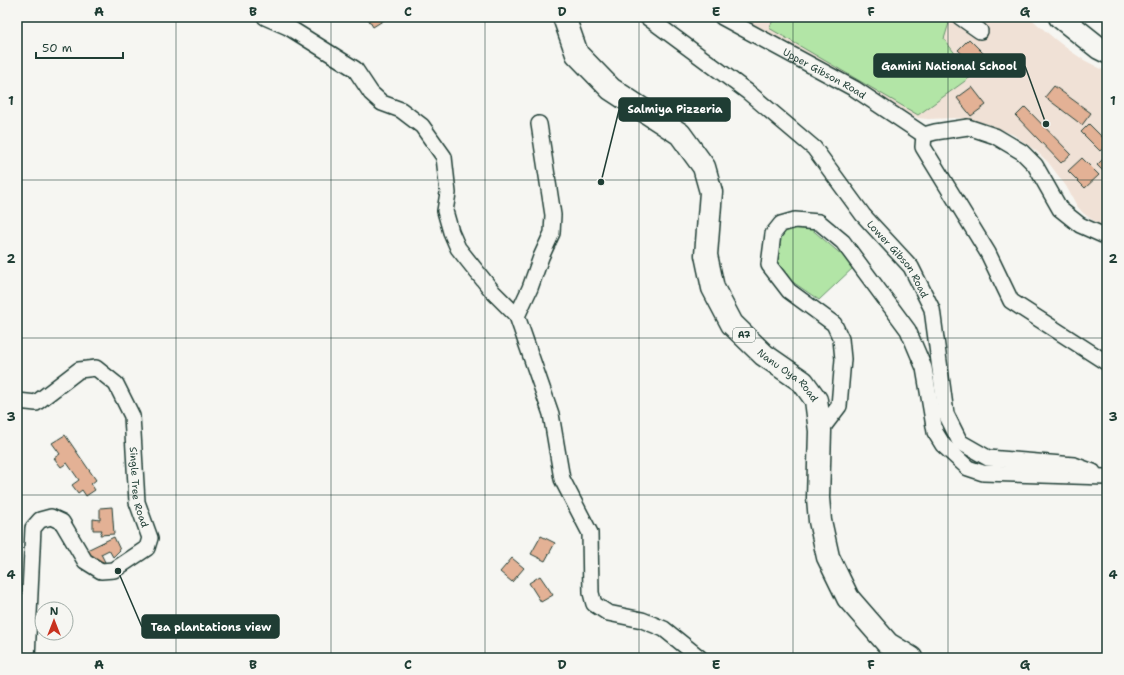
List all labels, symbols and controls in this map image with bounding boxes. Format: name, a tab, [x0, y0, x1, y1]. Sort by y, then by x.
text: A	[94, 3, 104, 20]
text: B	[249, 3, 257, 20]
text: C	[404, 3, 412, 20]
text: D	[557, 3, 567, 20]
text: E	[712, 3, 721, 20]
text: F	[867, 3, 875, 20]
text: G	[1020, 3, 1031, 20]
scale bar	[36, 34, 123, 60]
text: 50 m	[42, 40, 72, 56]
street label: Upper Gibson Road	[781, 45, 869, 102]
callout: Gamini National School	[874, 54, 1025, 77]
text: Gamini National School	[881, 59, 1017, 74]
text: 1	[8, 92, 14, 109]
text: 1	[1110, 92, 1116, 109]
callout: Salmiya Pizzeria	[619, 98, 730, 121]
text: Salmiya Pizzeria	[627, 102, 723, 117]
street label: Lower Gibson Road	[864, 217, 932, 300]
text: 2	[6, 250, 16, 267]
text: 2	[1108, 250, 1118, 267]
road number: A7	[733, 328, 755, 342]
street label: Nanu Oya Road	[755, 346, 822, 405]
text: 3	[6, 408, 16, 425]
text: 3	[1108, 408, 1118, 425]
street label: Single Tree Road	[127, 446, 152, 530]
text: 4	[6, 566, 16, 583]
text: 4	[1108, 566, 1118, 583]
north arrow	[34, 601, 74, 641]
text: N	[50, 604, 59, 619]
callout: Tea plantations view	[142, 615, 279, 638]
text: Tea plantations view	[151, 620, 271, 635]
text: A	[94, 656, 104, 673]
text: B	[249, 656, 257, 673]
text: C	[404, 656, 412, 673]
text: D	[557, 656, 567, 673]
text: E	[712, 656, 721, 673]
text: F	[867, 656, 875, 673]
text: G	[1020, 656, 1031, 673]

